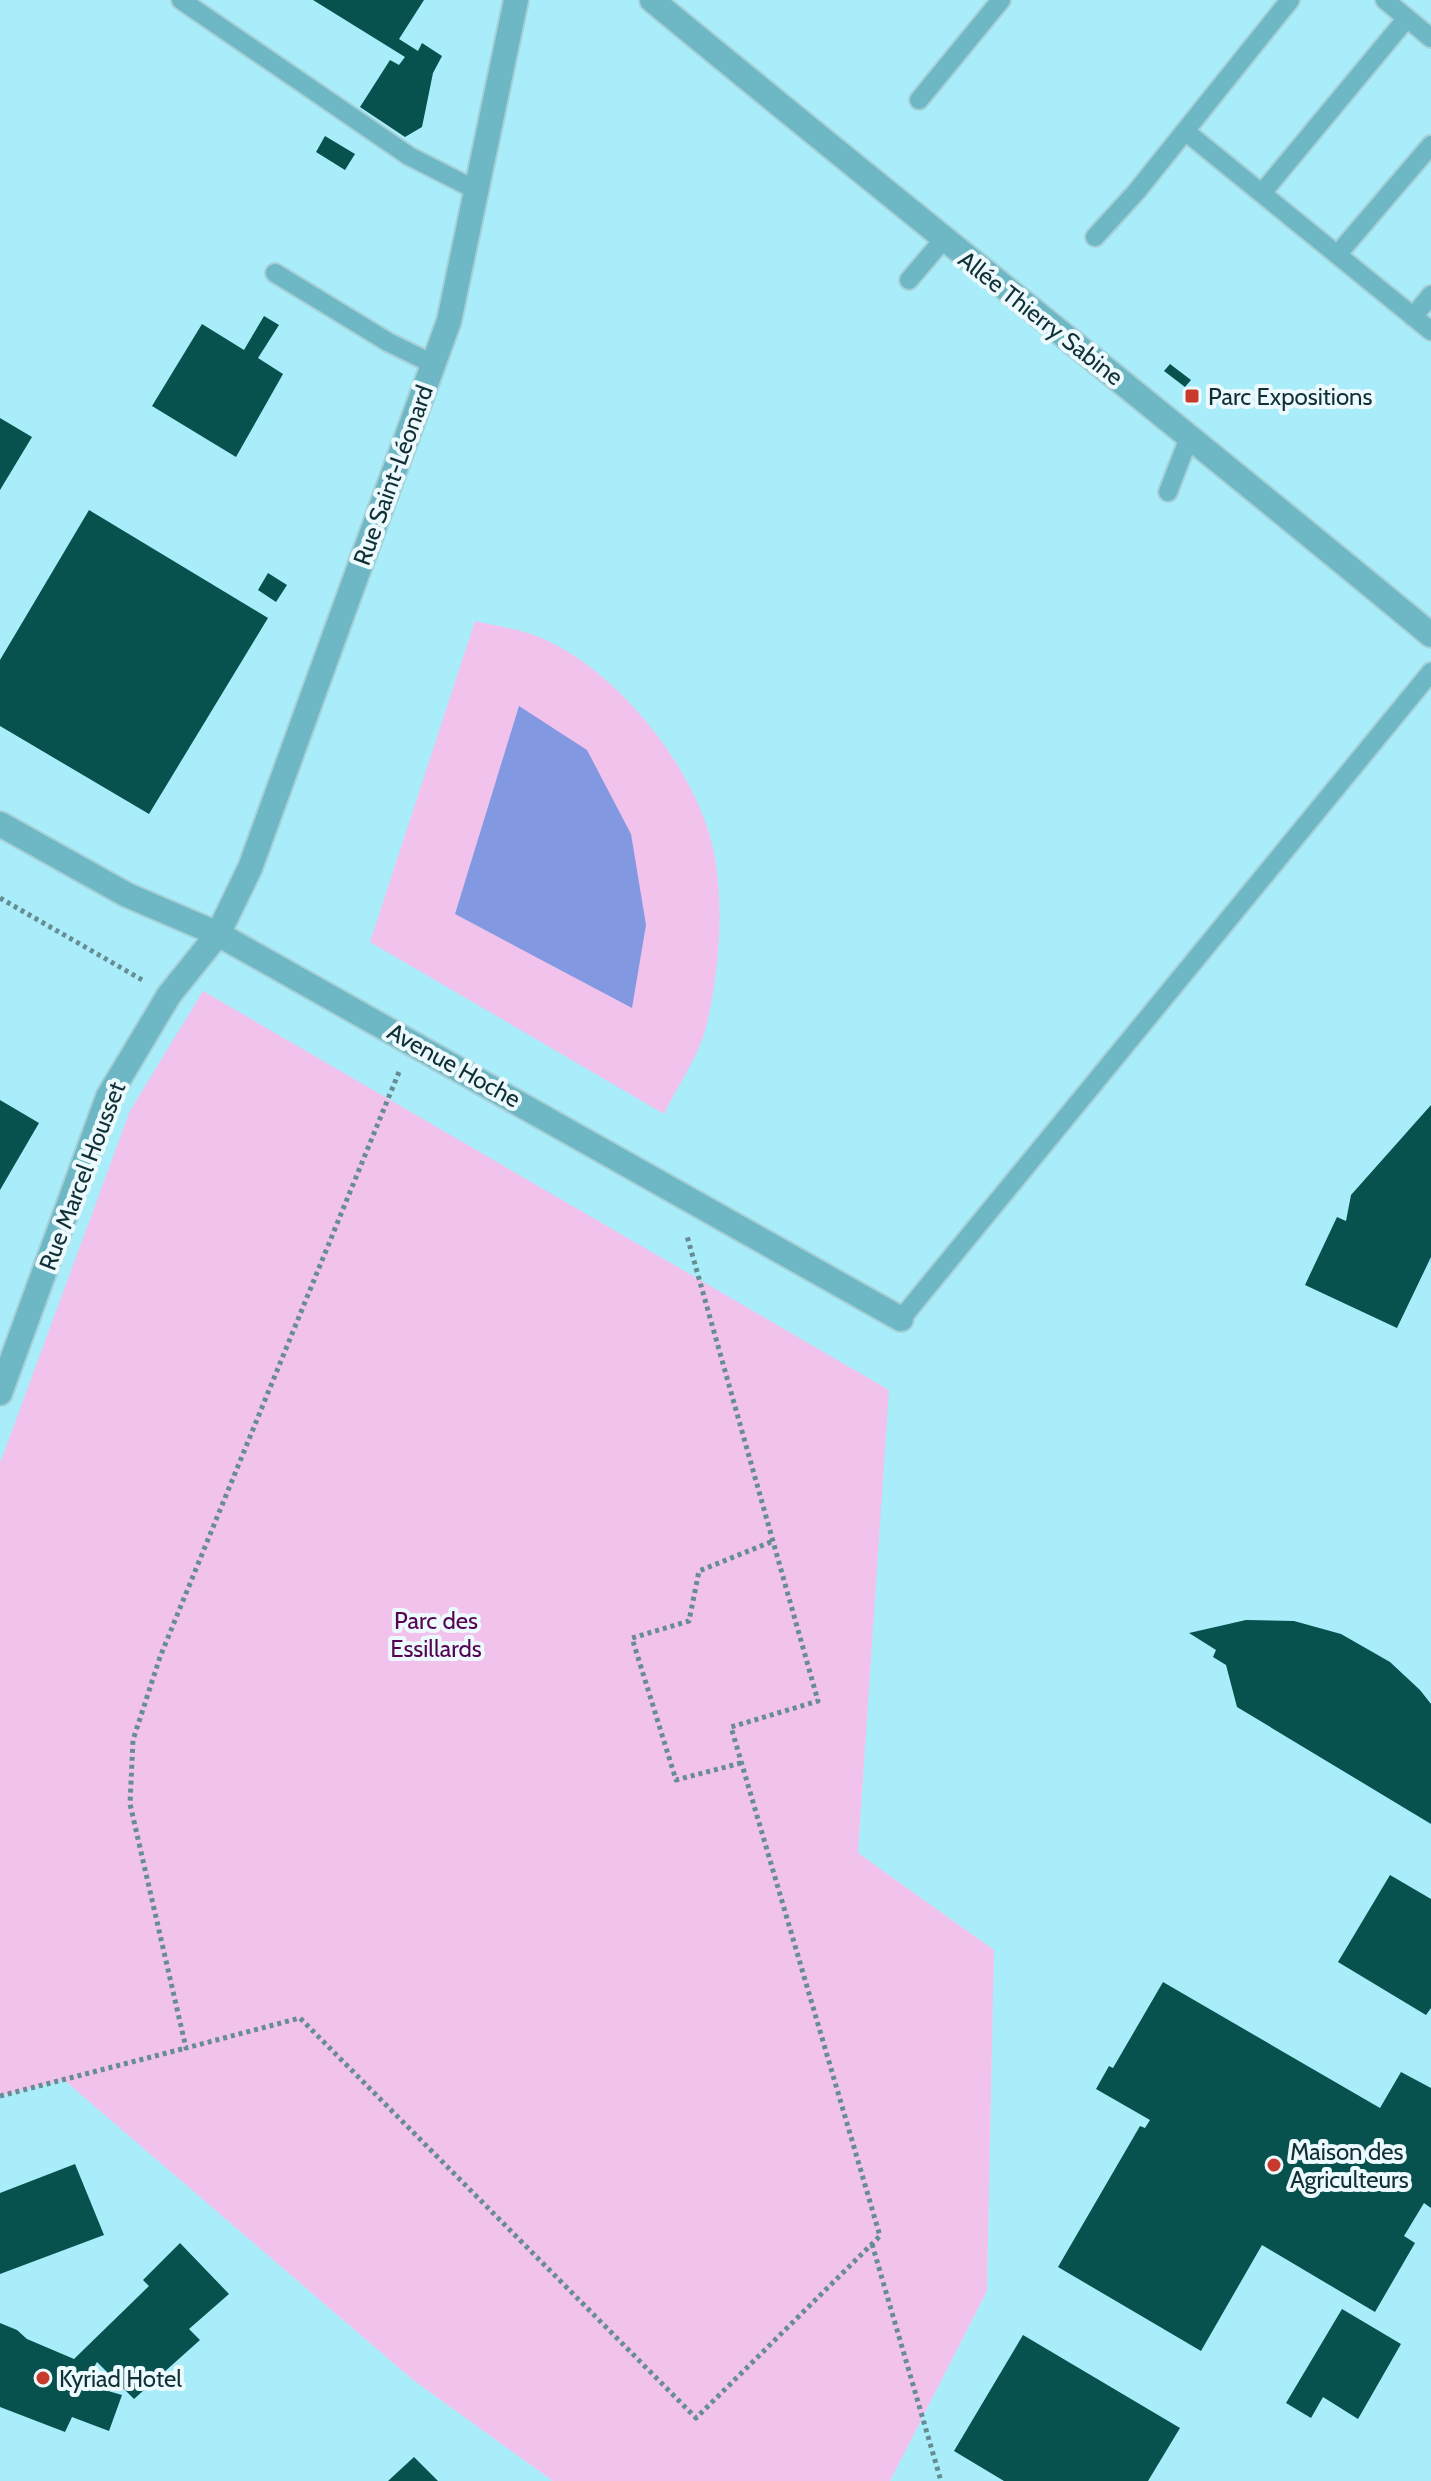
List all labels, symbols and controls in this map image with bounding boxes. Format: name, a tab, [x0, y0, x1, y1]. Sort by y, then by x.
street label: Allée Thierry Sabine	[953, 245, 1129, 391]
street label: Rue Saint-Léonard	[347, 381, 439, 569]
place label: Parc Expositions	[1208, 382, 1373, 411]
marker: Parc Expositions	[1183, 387, 1201, 405]
street label: Avenue Hoche	[382, 1017, 526, 1113]
street label: Rue Marcel Housset	[33, 1078, 131, 1274]
park label: Parc des Essillards	[390, 1606, 482, 1663]
place label: Maison des Agriculteurs	[1290, 2137, 1409, 2194]
marker: Maison des Agriculteurs	[1265, 2156, 1283, 2174]
place label: Kyriad Hotel	[59, 2364, 182, 2393]
marker: Kyriad Hotel	[34, 2369, 52, 2387]

